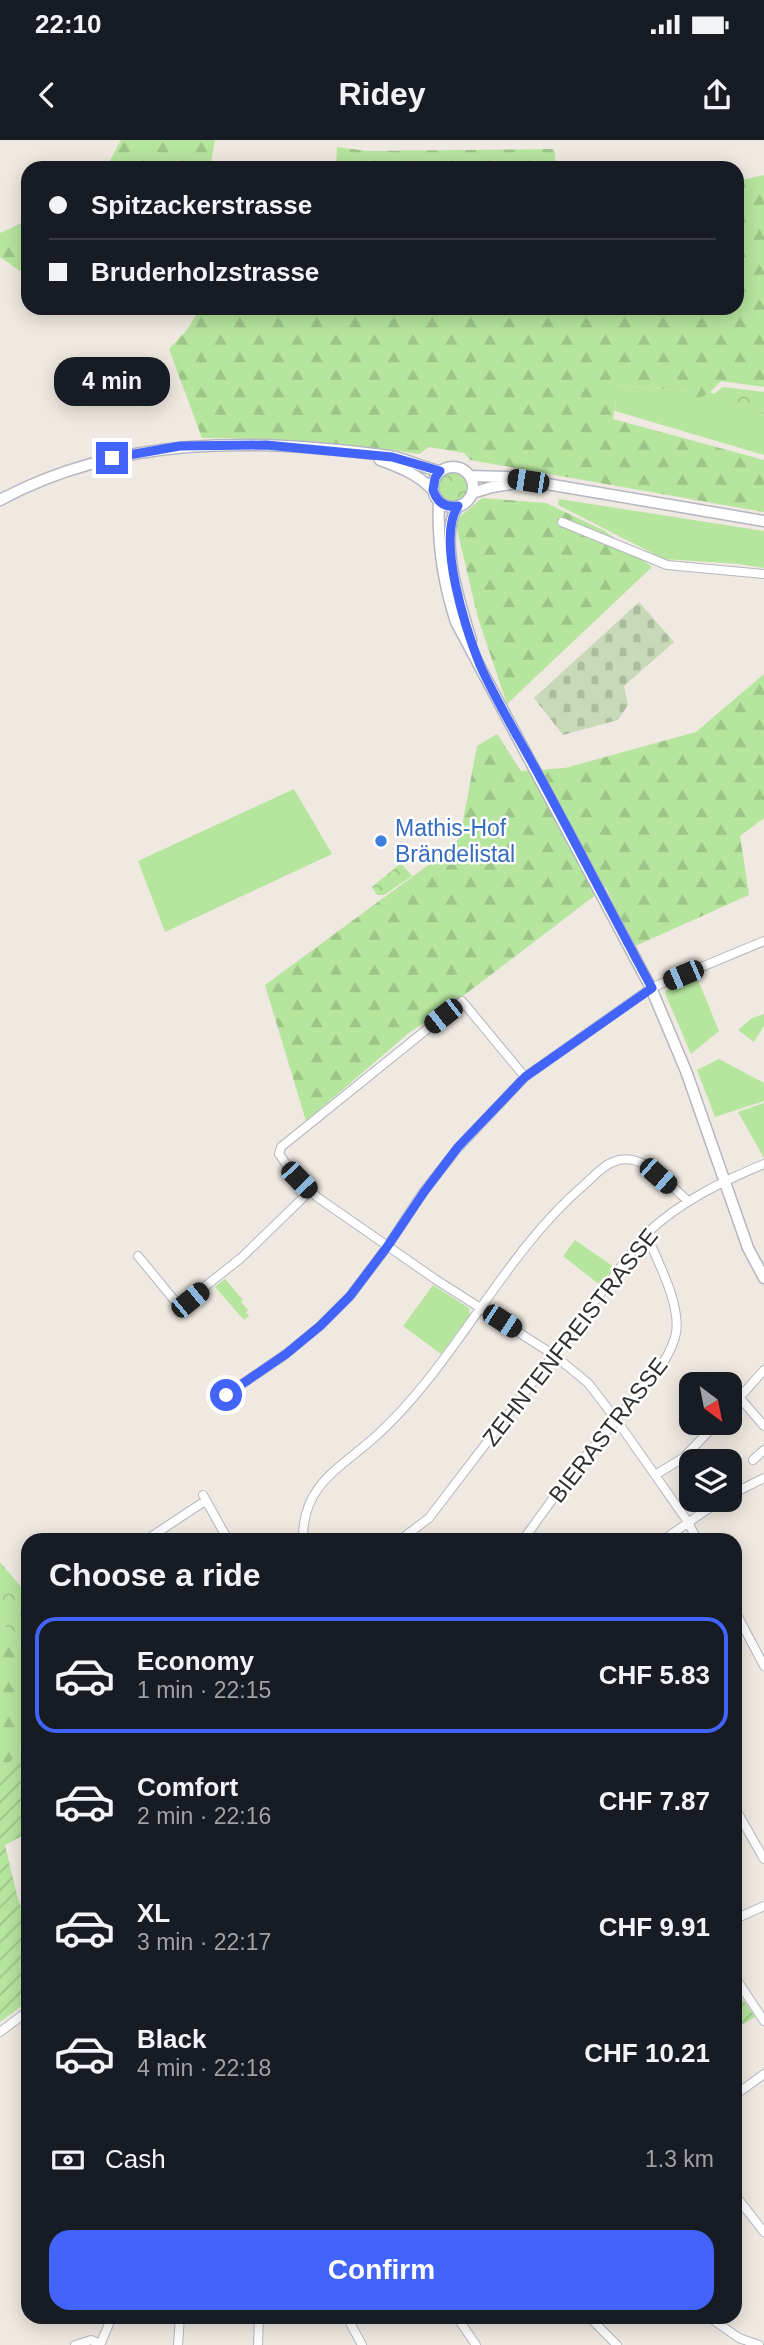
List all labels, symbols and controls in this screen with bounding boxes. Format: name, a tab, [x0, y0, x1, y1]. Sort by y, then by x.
text: 22:10	[35, 9, 102, 39]
icon: back	[28, 76, 66, 114]
text: Ridey	[338, 76, 426, 112]
icon: share	[698, 76, 736, 114]
text: Spitzackerstrasse	[91, 190, 312, 220]
text: Bruderholzstrasse	[91, 257, 319, 287]
callout: 4 min	[54, 356, 170, 406]
text: 4 min	[82, 368, 142, 394]
route end	[96, 442, 128, 474]
car	[506, 467, 551, 495]
place label: Mathis-Hof Brändelistal	[395, 815, 515, 867]
marker: Mathis-Hof Brändelistal	[373, 833, 389, 849]
car	[660, 957, 707, 993]
car	[420, 995, 467, 1037]
car	[636, 1154, 681, 1198]
car	[277, 1158, 322, 1202]
street label: ZEHNTENFREISTRASSE	[477, 1223, 663, 1451]
car	[168, 1279, 213, 1321]
car	[479, 1301, 526, 1341]
street label: BIERASTRASSE	[543, 1352, 673, 1508]
north arrow	[679, 1372, 742, 1435]
map controls	[679, 1372, 742, 1512]
route start	[210, 1379, 242, 1411]
button: layers	[679, 1449, 742, 1512]
text: Choose a ride	[49, 1557, 261, 1593]
icon: car	[53, 1644, 116, 1707]
text: Economy	[137, 1646, 254, 1676]
text: CHF 5.83	[599, 1660, 710, 1690]
text: 1 min · 22:15	[137, 1677, 271, 1703]
icon: car	[53, 1770, 116, 1833]
text: Comfort	[137, 1772, 238, 1802]
text: CHF 7.87	[599, 1786, 710, 1816]
text: 2 min · 22:16	[137, 1803, 271, 1829]
icon: car	[53, 1896, 116, 1959]
text: XL	[137, 1898, 170, 1928]
text: CHF 9.91	[599, 1912, 710, 1942]
text: 3 min · 22:17	[137, 1929, 271, 1955]
icon: car	[53, 2022, 116, 2085]
text: Black	[137, 2024, 206, 2054]
text: CHF 10.21	[584, 2038, 710, 2068]
text: 4 min · 22:18	[137, 2055, 271, 2081]
icon: cash	[49, 2141, 87, 2179]
text: Cash	[105, 2144, 166, 2174]
text: 1.3 km	[645, 2146, 714, 2172]
button: Confirm	[49, 2230, 714, 2310]

